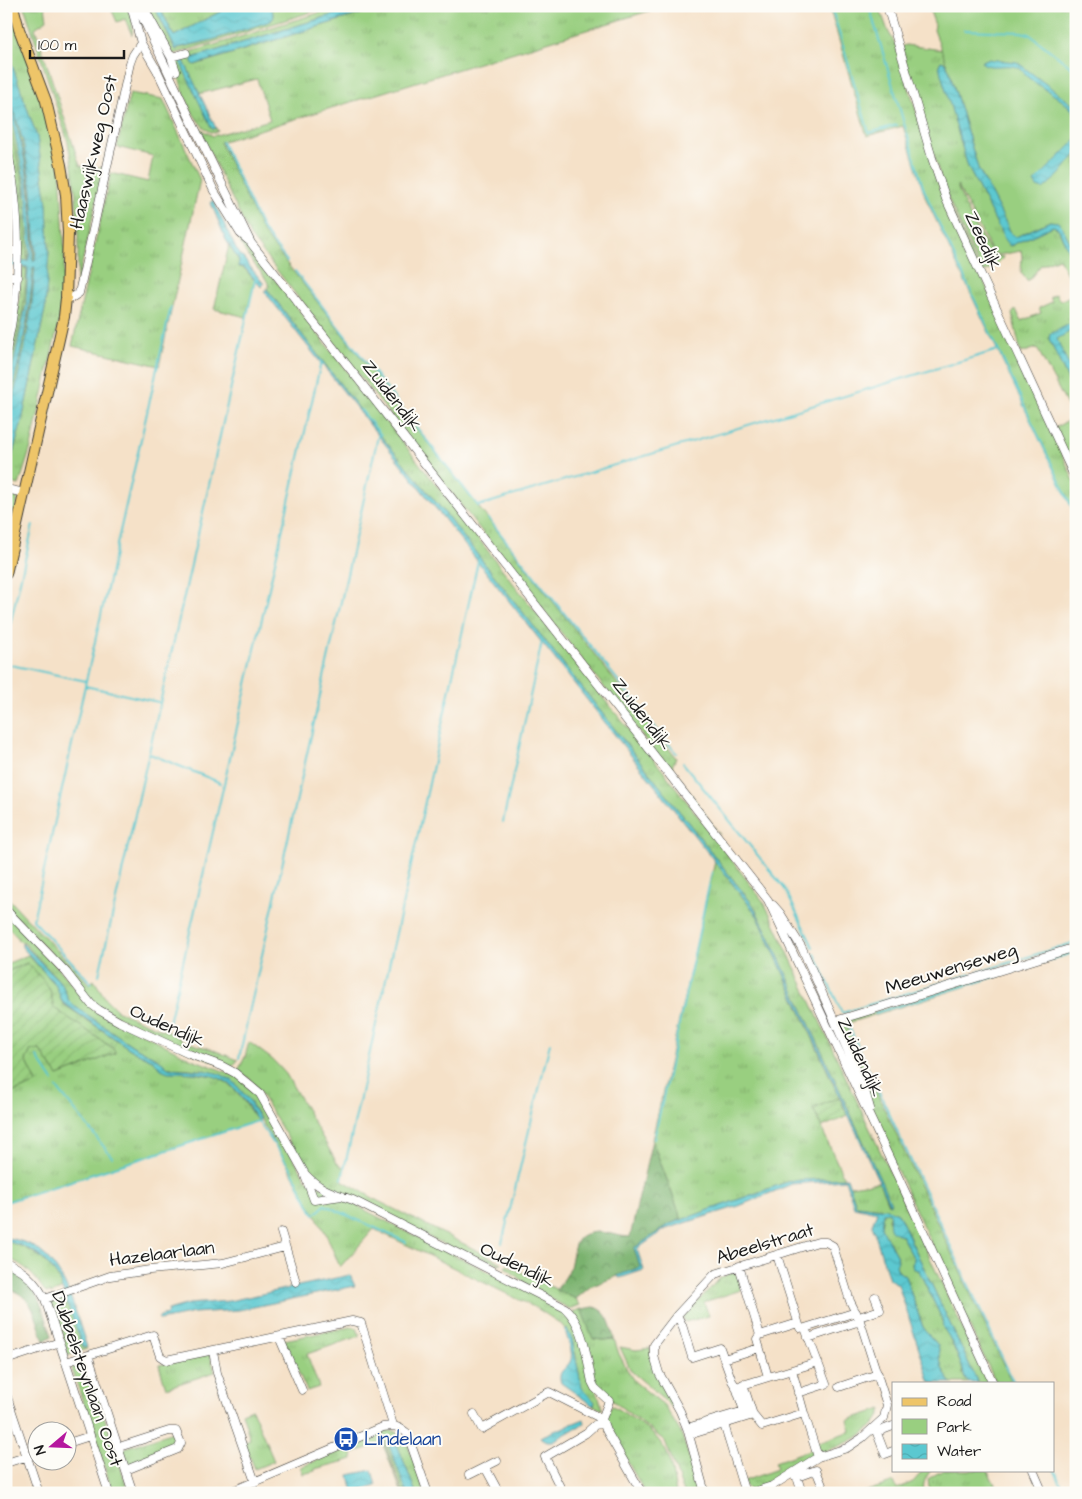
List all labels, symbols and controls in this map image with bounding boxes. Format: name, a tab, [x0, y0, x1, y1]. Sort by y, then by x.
scale bar	[30, 28, 124, 60]
text: 100 m	[38, 35, 77, 56]
street label: Haaswijkweg Oost	[63, 72, 126, 232]
street label: Zeedijk	[957, 207, 1009, 276]
street label: Zuidendijk	[355, 354, 429, 438]
street label: Zuidendijk	[605, 672, 679, 756]
street label: Meeuwenseweg	[882, 936, 1021, 1003]
street label: Oudendijk	[125, 997, 209, 1055]
street label: Zuidendijk	[830, 1013, 890, 1101]
street label: Abeelstraat	[713, 1216, 818, 1272]
street label: Hazelaarlaan	[108, 1234, 216, 1274]
street label: Oudendijk	[475, 1235, 559, 1295]
street label: Dubbelsteynlaan Oost	[43, 1288, 130, 1471]
legend	[892, 1382, 1054, 1472]
text: Road	[937, 1391, 972, 1412]
text: Park	[937, 1417, 972, 1438]
north arrow	[28, 1422, 78, 1472]
bus stop icon: Lindelaan	[333, 1426, 359, 1452]
place label: Lindelaan	[364, 1426, 441, 1453]
text: Water	[937, 1441, 981, 1462]
text: N	[30, 1442, 52, 1457]

